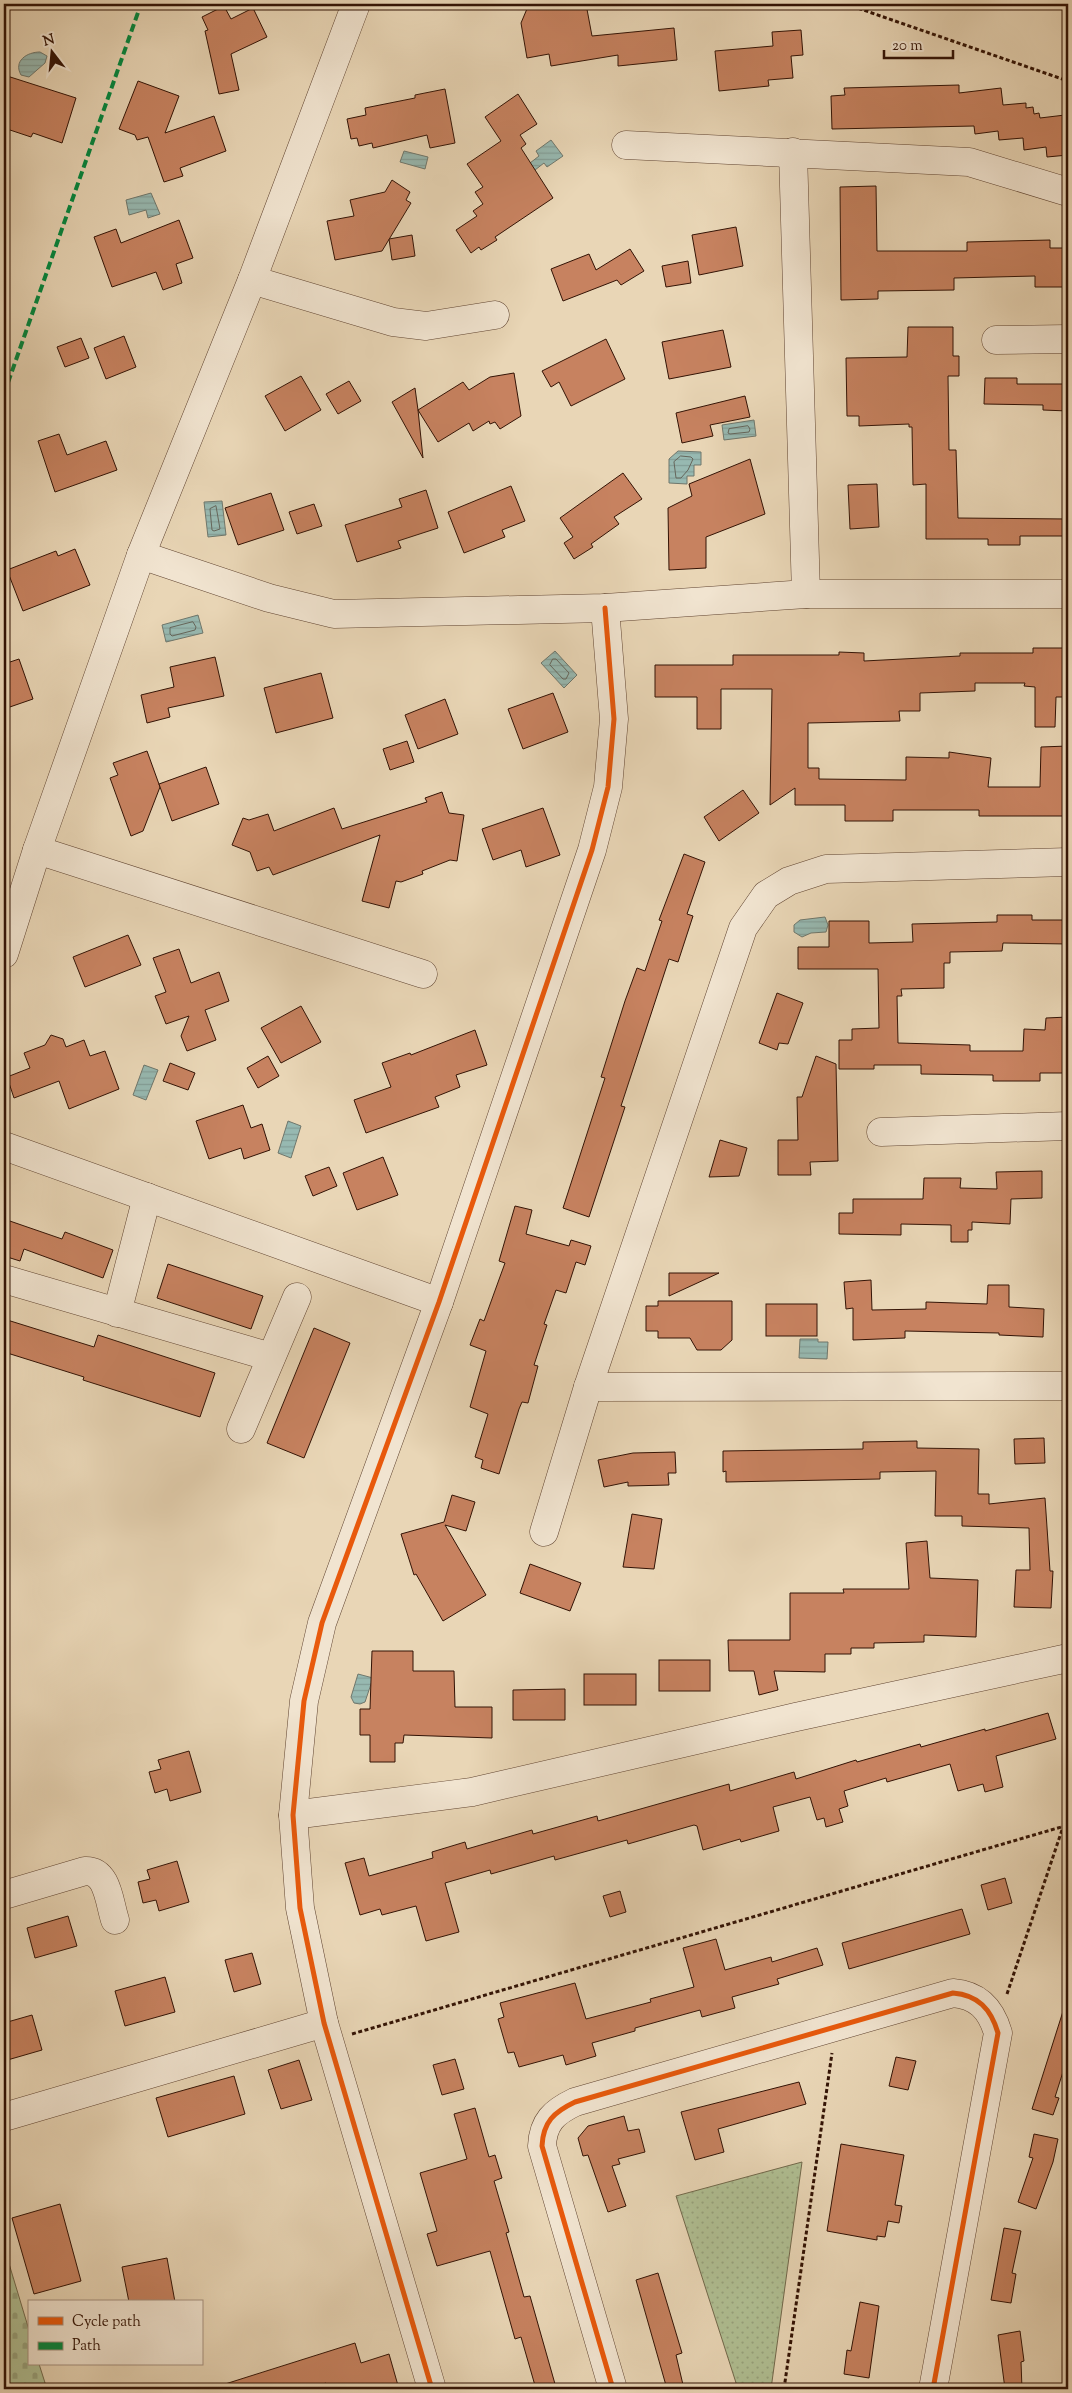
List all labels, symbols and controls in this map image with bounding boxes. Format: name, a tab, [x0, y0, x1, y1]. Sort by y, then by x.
north arrow	[28, 28, 78, 78]
scale bar	[884, 28, 953, 60]
text: N	[41, 30, 57, 53]
text: 20 m	[892, 36, 923, 57]
legend	[28, 2300, 202, 2366]
text: Cycle path	[72, 2312, 141, 2333]
text: Path	[72, 2336, 101, 2357]

